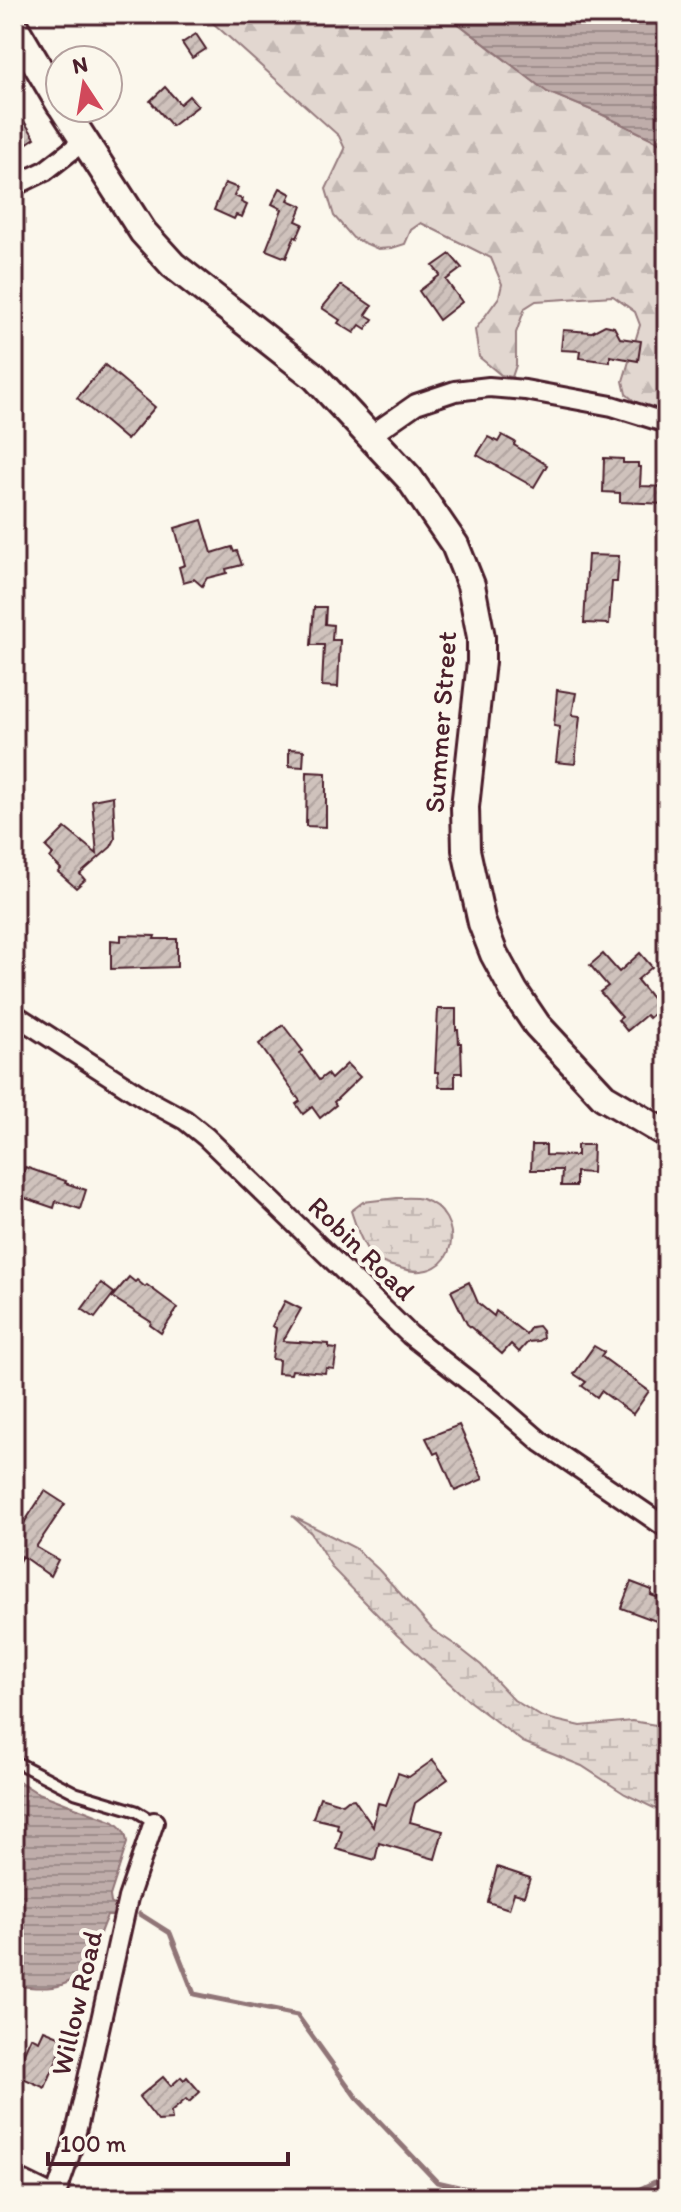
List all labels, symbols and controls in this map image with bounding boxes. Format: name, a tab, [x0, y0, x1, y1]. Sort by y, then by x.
north arrow	[44, 44, 124, 124]
text: N	[70, 50, 90, 80]
street label: Summer Street	[417, 630, 463, 814]
street label: Robin Road	[301, 1189, 423, 1307]
street label: Willow Road	[43, 1927, 109, 2079]
scale bar	[48, 2116, 288, 2166]
text: 100 m	[60, 2129, 126, 2158]

